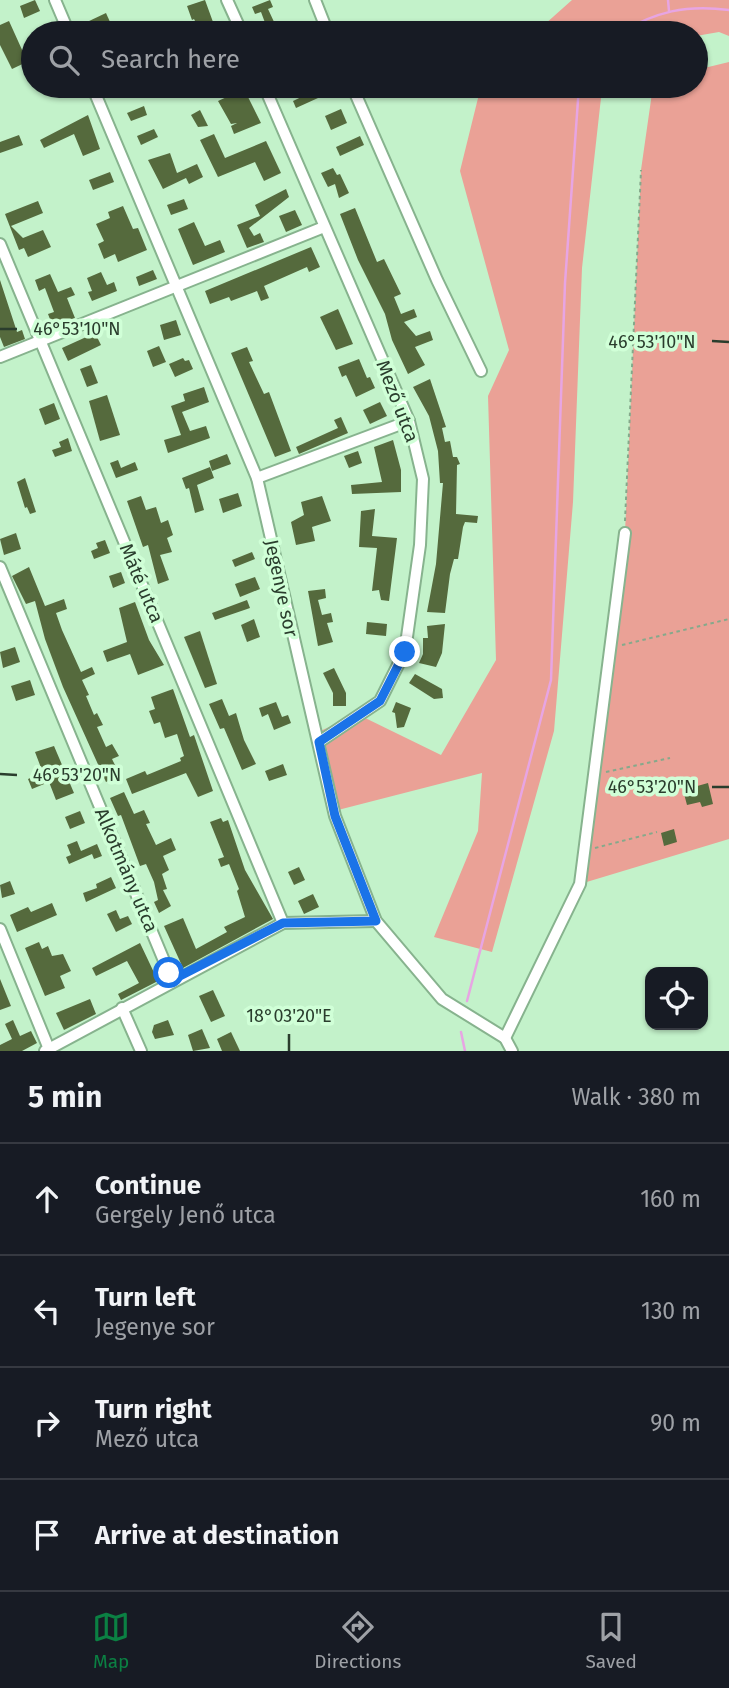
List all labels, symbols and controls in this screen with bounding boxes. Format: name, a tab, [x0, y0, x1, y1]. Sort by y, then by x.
search box	[21, 21, 708, 98]
icon: search	[45, 41, 83, 79]
text: Search here	[101, 44, 240, 75]
text: 46°53'10"N	[33, 318, 121, 340]
text: 46°53'10"N	[608, 331, 696, 353]
street label: Mező utca	[371, 357, 424, 446]
street label: Jegenye sor	[260, 537, 303, 640]
street label: Máté utca	[115, 540, 169, 626]
route end	[389, 636, 420, 667]
text: 46°53'20"N	[33, 764, 121, 786]
text: 46°53'20"N	[608, 776, 696, 798]
street label: Alkotmány utca	[90, 805, 163, 936]
route start	[153, 957, 184, 988]
map controls	[645, 967, 708, 1030]
button: locate	[645, 967, 708, 1030]
text: 18°03'20"E	[246, 1005, 332, 1027]
text: 5 min	[28, 1079, 102, 1115]
text: Walk · 380 m	[571, 1083, 701, 1111]
text: Continue	[95, 1170, 201, 1201]
icon: ahead	[28, 1180, 66, 1218]
text: 160 m	[640, 1185, 701, 1213]
text: Gergely Jenő utca	[95, 1201, 276, 1229]
text: Turn left	[95, 1282, 196, 1313]
icon: left	[28, 1292, 66, 1330]
text: 130 m	[641, 1297, 701, 1325]
text: Jegenye sor	[95, 1313, 215, 1341]
text: Turn right	[95, 1394, 212, 1425]
icon: right	[28, 1404, 66, 1442]
text: 90 m	[650, 1409, 701, 1437]
text: Mező utca	[95, 1425, 199, 1453]
icon: arrive	[28, 1516, 66, 1554]
text: Arrive at destination	[95, 1520, 339, 1551]
tab: Map	[92, 1608, 130, 1673]
tab: Directions	[314, 1608, 401, 1673]
tab: Saved	[586, 1608, 637, 1673]

